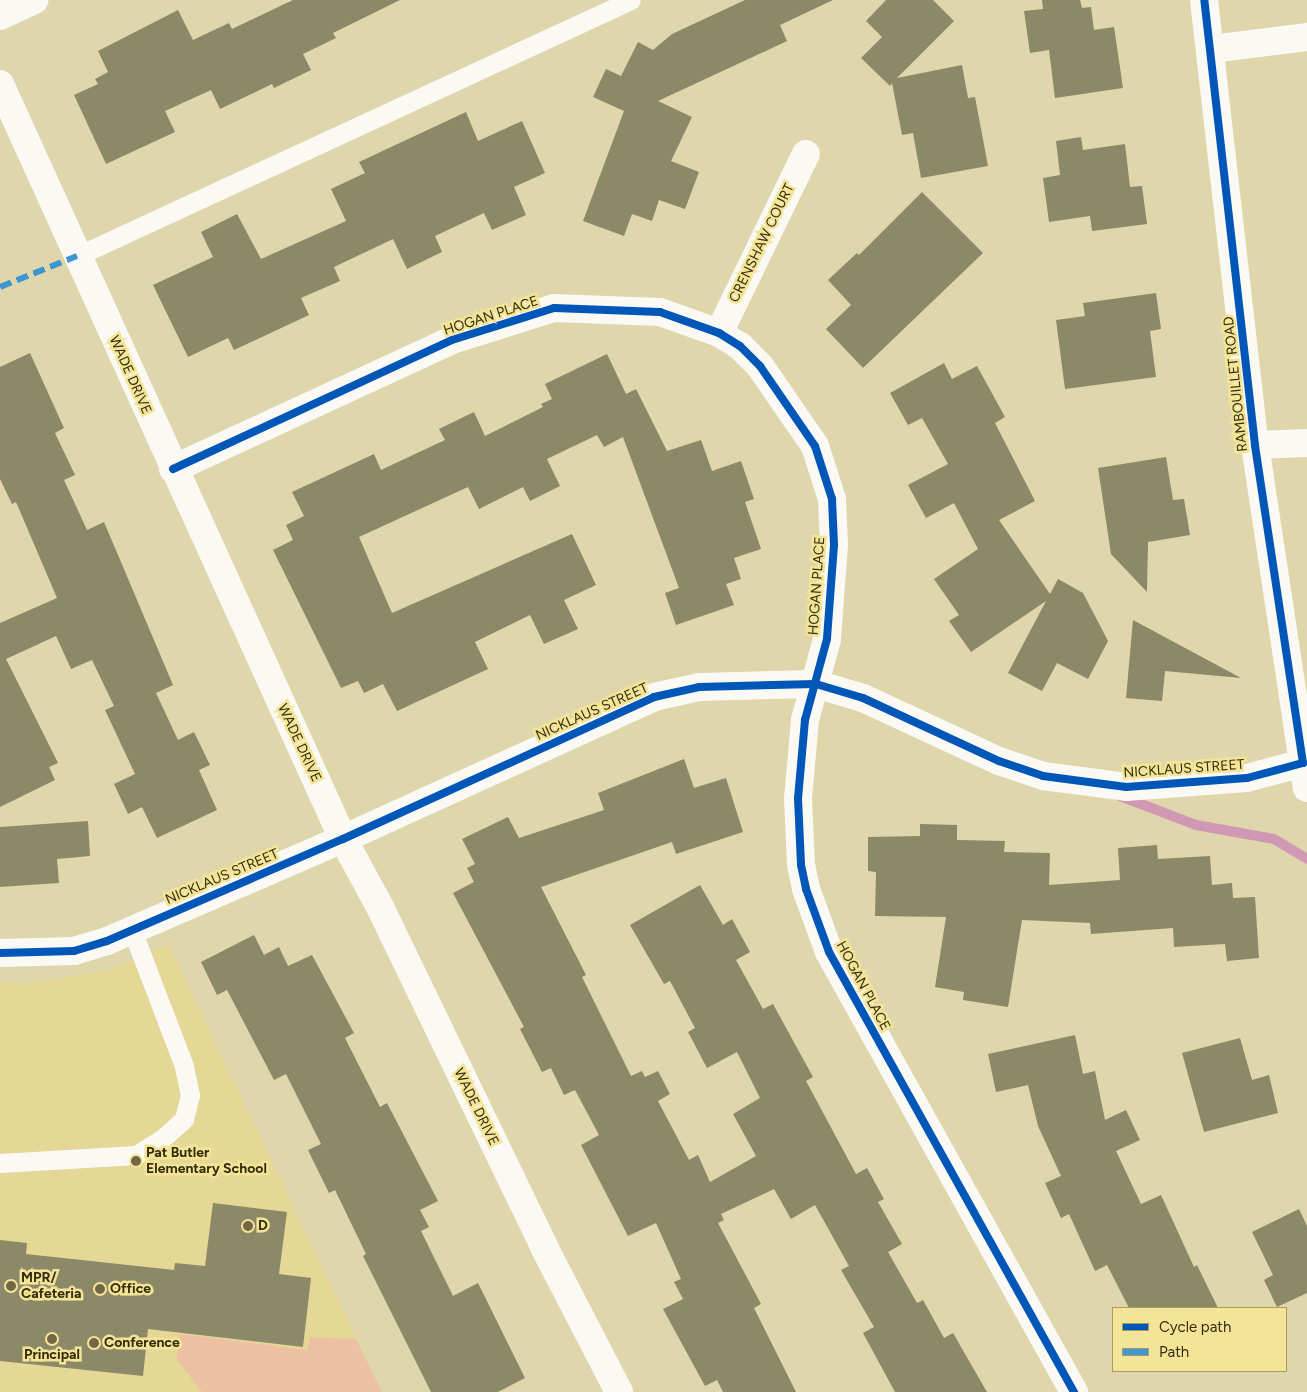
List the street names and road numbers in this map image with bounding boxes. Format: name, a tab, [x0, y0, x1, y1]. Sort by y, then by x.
street label: CRENSHAW COURT	[726, 181, 798, 305]
street label: HOGAN PLACE	[441, 293, 541, 339]
street label: RAMBOUILLET ROAD	[1221, 315, 1251, 453]
street label: WADE DRIVE	[105, 333, 155, 417]
street label: HOGAN PLACE	[805, 536, 829, 636]
street label: NICKLAUS STREET	[533, 680, 651, 744]
street label: WADE DRIVE	[274, 701, 324, 785]
street label: NICKLAUS STREET	[1123, 756, 1245, 782]
street label: NICKLAUS STREET	[163, 846, 281, 908]
street label: HOGAN PLACE	[832, 939, 894, 1033]
street label: WADE DRIVE	[450, 1066, 502, 1148]

